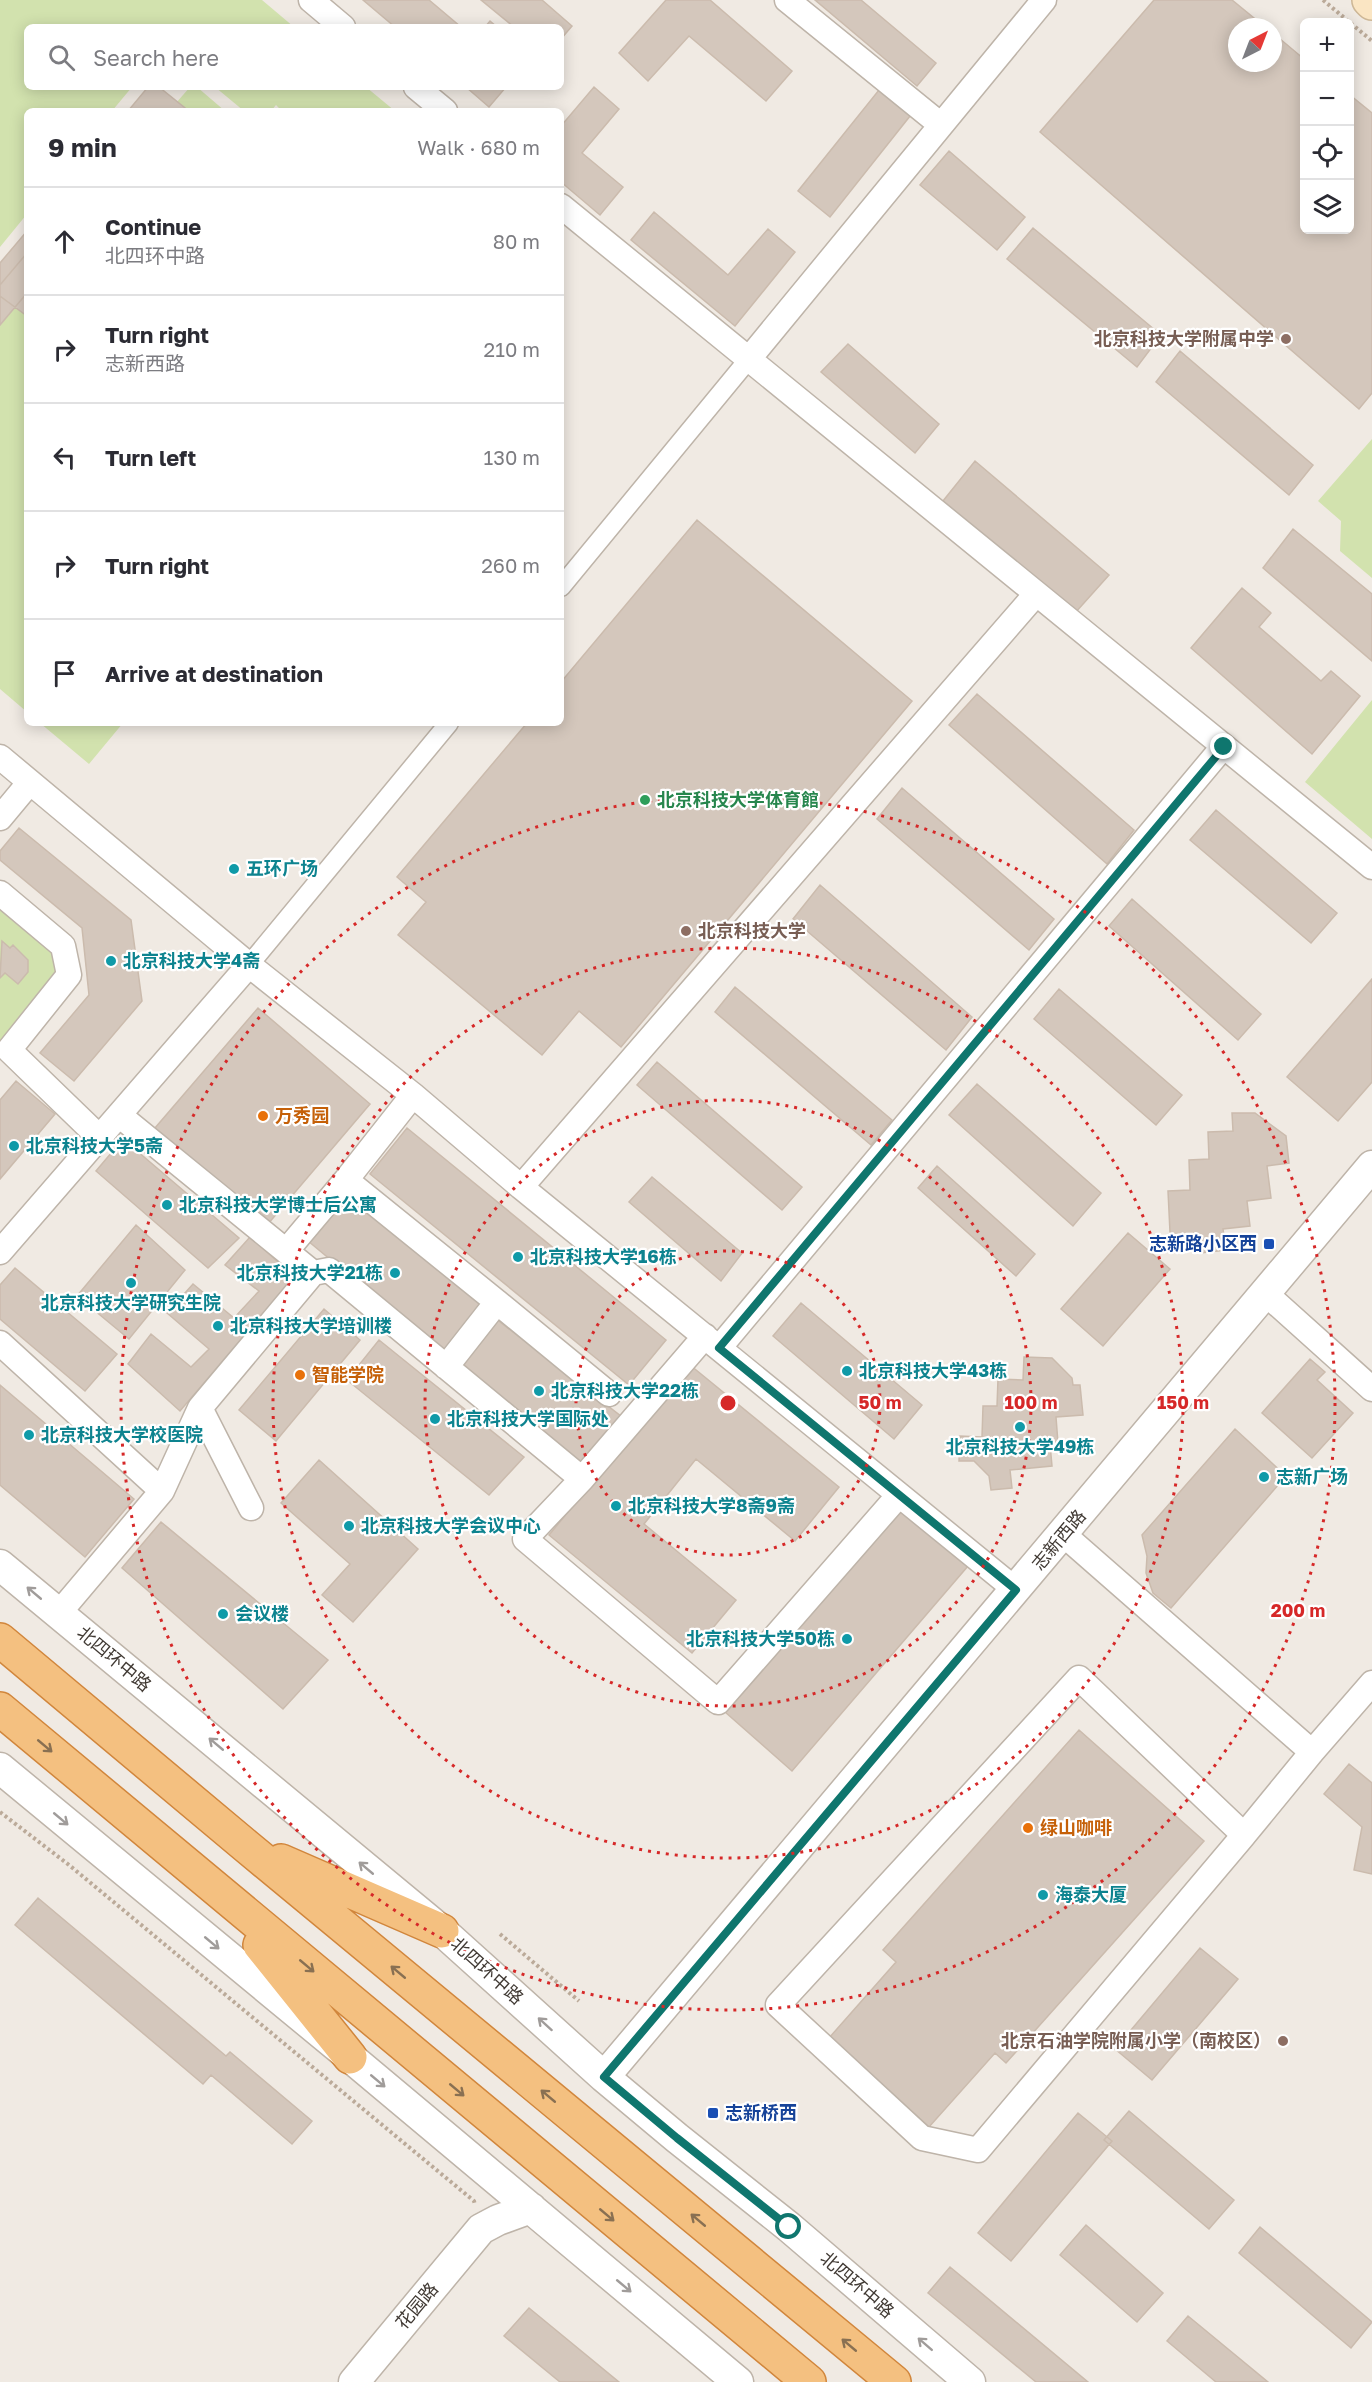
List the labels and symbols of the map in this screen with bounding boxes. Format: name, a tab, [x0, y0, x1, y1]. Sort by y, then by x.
north arrow	[1228, 18, 1282, 72]
place label: 北京科技大学附属中学	[1094, 327, 1274, 349]
marker: 北京科技大学附属中学	[1279, 332, 1293, 346]
route end	[1210, 733, 1236, 759]
place label: 北京科技大学体育館	[657, 788, 819, 810]
marker: 北京科技大学体育館	[638, 793, 652, 807]
place label: 五环广场	[246, 857, 318, 879]
marker: 五环广场	[227, 862, 241, 876]
place label: 北京科技大学	[698, 919, 806, 941]
marker: 北京科技大学	[679, 924, 693, 938]
place label: 北京科技大学4斋	[123, 949, 260, 971]
marker: 北京科技大学4斋	[104, 954, 118, 968]
place label: 万秀园	[275, 1104, 329, 1126]
marker: 万秀园	[256, 1109, 270, 1123]
place label: 北京科技大学5斋	[26, 1134, 163, 1156]
marker: 北京科技大学5斋	[7, 1139, 21, 1153]
place label: 北京科技大学博士后公寓	[179, 1193, 377, 1215]
marker: 北京科技大学博士后公寓	[160, 1198, 174, 1212]
place label: 志新路小区西	[1149, 1232, 1257, 1254]
marker: 志新路小区西	[1262, 1237, 1276, 1251]
place label: 北京科技大学16栋	[530, 1245, 677, 1267]
marker: 北京科技大学16栋	[511, 1250, 525, 1264]
place label: 北京科技大学21栋	[237, 1261, 383, 1283]
marker: 北京科技大学21栋	[388, 1266, 402, 1280]
marker: 北京科技大学研究生院	[124, 1276, 138, 1290]
place label: 北京科技大学研究生院	[41, 1291, 221, 1313]
place label: 北京科技大学培训楼	[230, 1314, 392, 1336]
marker: 北京科技大学培训楼	[211, 1319, 225, 1333]
place label: 北京科技大学43栋	[859, 1359, 1007, 1381]
place label: 智能学院	[312, 1363, 384, 1385]
marker: 北京科技大学43栋	[840, 1364, 854, 1378]
marker: 智能学院	[293, 1368, 307, 1382]
place label: 北京科技大学22栋	[551, 1379, 699, 1401]
marker: 北京科技大学22栋	[532, 1384, 546, 1398]
text: 50 m	[859, 1391, 901, 1413]
text: 100 m	[1005, 1391, 1057, 1413]
text: 150 m	[1157, 1391, 1209, 1413]
centre of rings	[718, 1393, 738, 1413]
place label: 北京科技大学国际处	[447, 1407, 609, 1429]
marker: 北京科技大学国际处	[428, 1412, 442, 1426]
marker: 北京科技大学49栋	[1013, 1420, 1027, 1434]
place label: 北京科技大学校医院	[41, 1423, 203, 1445]
marker: 北京科技大学校医院	[22, 1428, 36, 1442]
place label: 北京科技大学49栋	[946, 1435, 1094, 1457]
place label: 志新广场	[1276, 1465, 1348, 1487]
marker: 志新广场	[1257, 1470, 1271, 1484]
place label: 北京科技大学8斋9斋	[628, 1494, 795, 1516]
marker: 北京科技大学8斋9斋	[609, 1499, 623, 1513]
street label: 志新西路	[1027, 1505, 1090, 1574]
place label: 北京科技大学会议中心	[361, 1514, 541, 1536]
marker: 北京科技大学会议中心	[342, 1519, 356, 1533]
one-way arrow	[26, 1586, 42, 1599]
text: 200 m	[1271, 1599, 1325, 1621]
place label: 会议楼	[235, 1602, 289, 1624]
marker: 会议楼	[216, 1607, 230, 1621]
street label: 北四环中路	[73, 1621, 156, 1696]
place label: 北京科技大学50栋	[686, 1627, 835, 1649]
marker: 北京科技大学50栋	[840, 1632, 854, 1646]
one-way arrow	[209, 1737, 224, 1751]
one-way arrow	[37, 1740, 53, 1753]
one-way arrow	[53, 1812, 68, 1826]
place label: 绿山咖啡	[1040, 1816, 1112, 1838]
marker: 绿山咖啡	[1021, 1821, 1035, 1835]
one-way arrow	[358, 1862, 374, 1875]
place label: 海泰大厦	[1055, 1883, 1127, 1905]
marker: 海泰大厦	[1036, 1888, 1050, 1902]
street label: 北四环中路	[447, 1932, 528, 2009]
one-way arrow	[204, 1936, 219, 1950]
one-way arrow	[299, 1959, 315, 1972]
one-way arrow	[391, 1965, 406, 1979]
one-way arrow	[538, 2017, 553, 2031]
place label: 北京石油学院附属小学（南校区）	[1001, 2029, 1271, 2051]
marker: 北京石油学院附属小学（南校区）	[1276, 2034, 1290, 2048]
one-way arrow	[370, 2074, 386, 2087]
one-way arrow	[449, 2083, 464, 2097]
one-way arrow	[541, 2089, 556, 2103]
place label: 志新桥西	[725, 2101, 797, 2123]
marker: 志新桥西	[706, 2106, 720, 2120]
one-way arrow	[599, 2208, 614, 2222]
route start	[775, 2213, 801, 2239]
one-way arrow	[690, 2214, 706, 2227]
street label: 北四环中路	[816, 2246, 899, 2322]
street label: 花园路	[390, 2278, 442, 2333]
one-way arrow	[616, 2280, 632, 2293]
one-way arrow	[918, 2337, 933, 2351]
one-way arrow	[841, 2338, 857, 2351]

